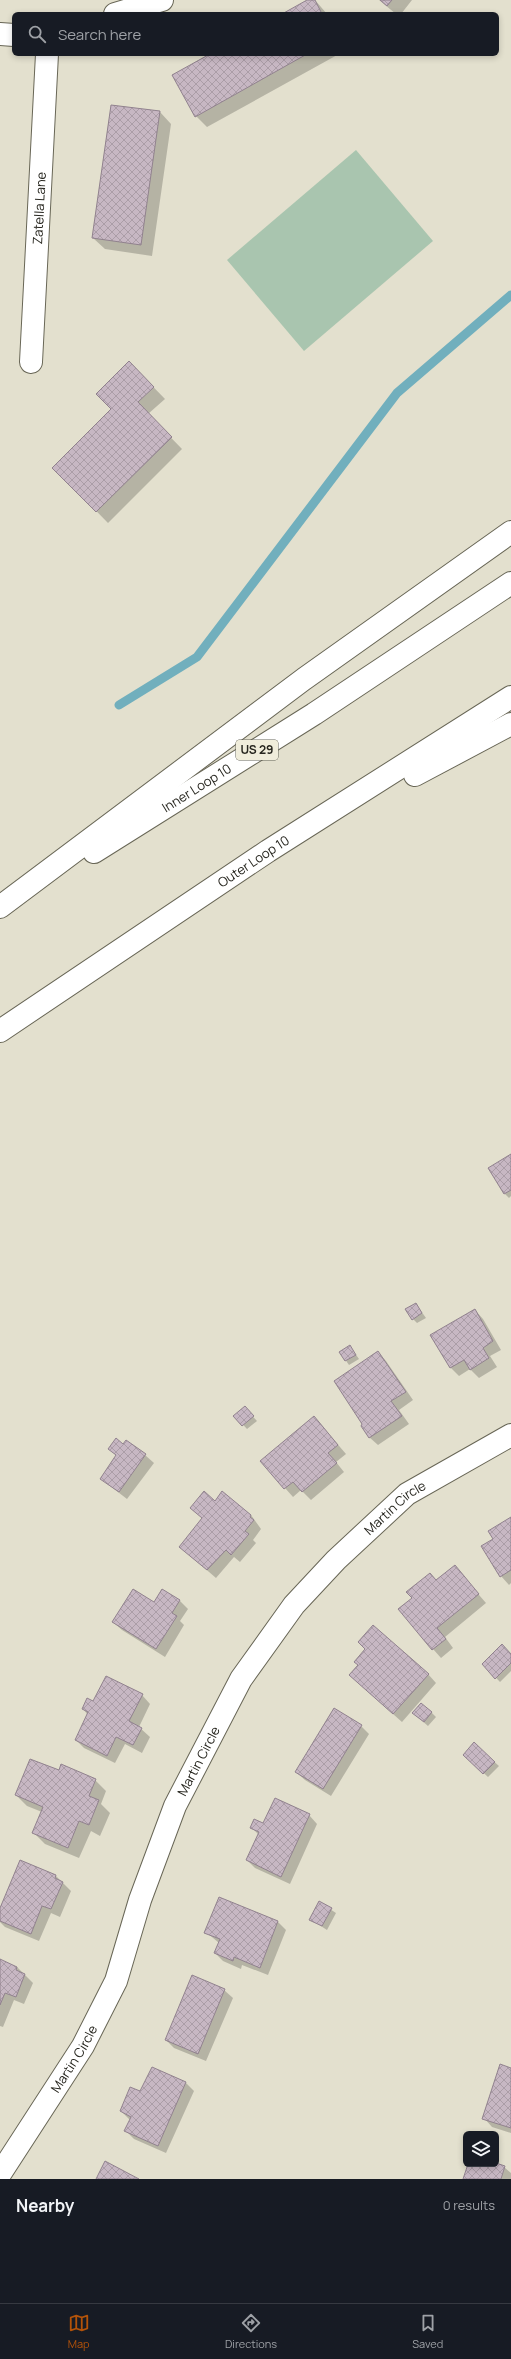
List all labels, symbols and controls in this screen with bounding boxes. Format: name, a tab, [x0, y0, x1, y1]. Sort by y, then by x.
search box	[12, 12, 499, 56]
icon: search	[26, 23, 48, 45]
text: Search here	[58, 24, 141, 45]
street label: Zatella Lane	[28, 171, 50, 245]
road number: US 29	[236, 740, 278, 760]
street label: Inner Loop 10	[158, 759, 235, 816]
street label: Outer Loop 10	[214, 831, 293, 891]
street label: Martin Circle	[360, 1476, 429, 1539]
street label: Martin Circle	[173, 1723, 224, 1799]
street label: Martin Circle	[46, 2022, 101, 2096]
map controls	[463, 2131, 499, 2167]
button: layers	[463, 2131, 499, 2167]
text: Nearby	[16, 2194, 74, 2217]
text: 0 results	[443, 2196, 495, 2214]
tab: Map	[68, 2312, 90, 2351]
tab: Directions	[225, 2312, 277, 2351]
tab: Saved	[412, 2312, 443, 2351]

